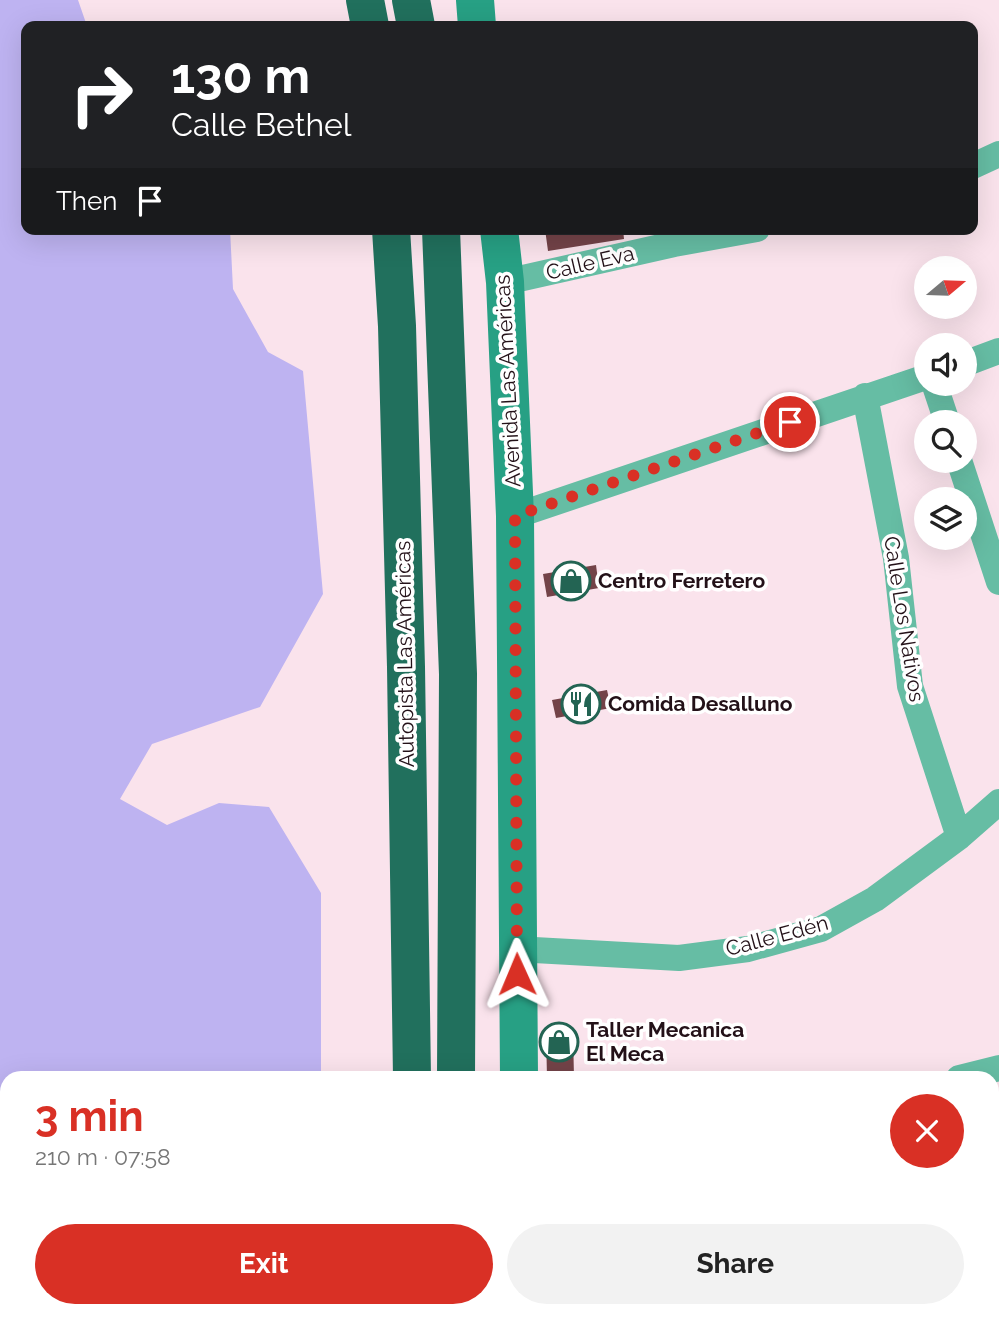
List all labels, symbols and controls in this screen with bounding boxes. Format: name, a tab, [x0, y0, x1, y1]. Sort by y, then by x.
text: 130 m	[171, 47, 310, 104]
icon: right	[56, 49, 147, 140]
text: Calle Bethel	[171, 106, 352, 143]
icon: arrive	[131, 182, 169, 220]
text: Then	[56, 186, 117, 216]
street label: Calle Eva	[543, 240, 636, 285]
north arrow	[914, 256, 976, 318]
map controls	[914, 256, 977, 550]
street label: Avenida Las Américas	[489, 274, 526, 488]
button: sound	[914, 333, 977, 396]
pin	[760, 392, 820, 452]
icon: arrive	[771, 403, 809, 441]
button: search	[914, 410, 977, 473]
button: layers	[914, 487, 977, 550]
street label: Calle Los Nativos	[879, 534, 930, 704]
street label: Autopista Las Américas	[390, 540, 419, 768]
shop icon: Centro Ferretero	[550, 560, 592, 602]
place label: Centro Ferretero	[598, 568, 765, 593]
restaurant icon: Comida Desalluno	[560, 683, 602, 725]
place label: Comida Desalluno	[608, 691, 793, 716]
street label: Calle Edén	[723, 910, 831, 961]
position arrow	[480, 937, 554, 1011]
place label: Taller Mecanica El Meca	[586, 1017, 744, 1066]
shop icon: Taller Mecanica El Meca	[538, 1021, 580, 1063]
text: 3 min	[35, 1092, 144, 1141]
button: close	[890, 1094, 964, 1168]
text: 210 m · 07:58	[35, 1143, 171, 1170]
button: Exit	[35, 1224, 493, 1304]
button: Share	[507, 1224, 964, 1304]

